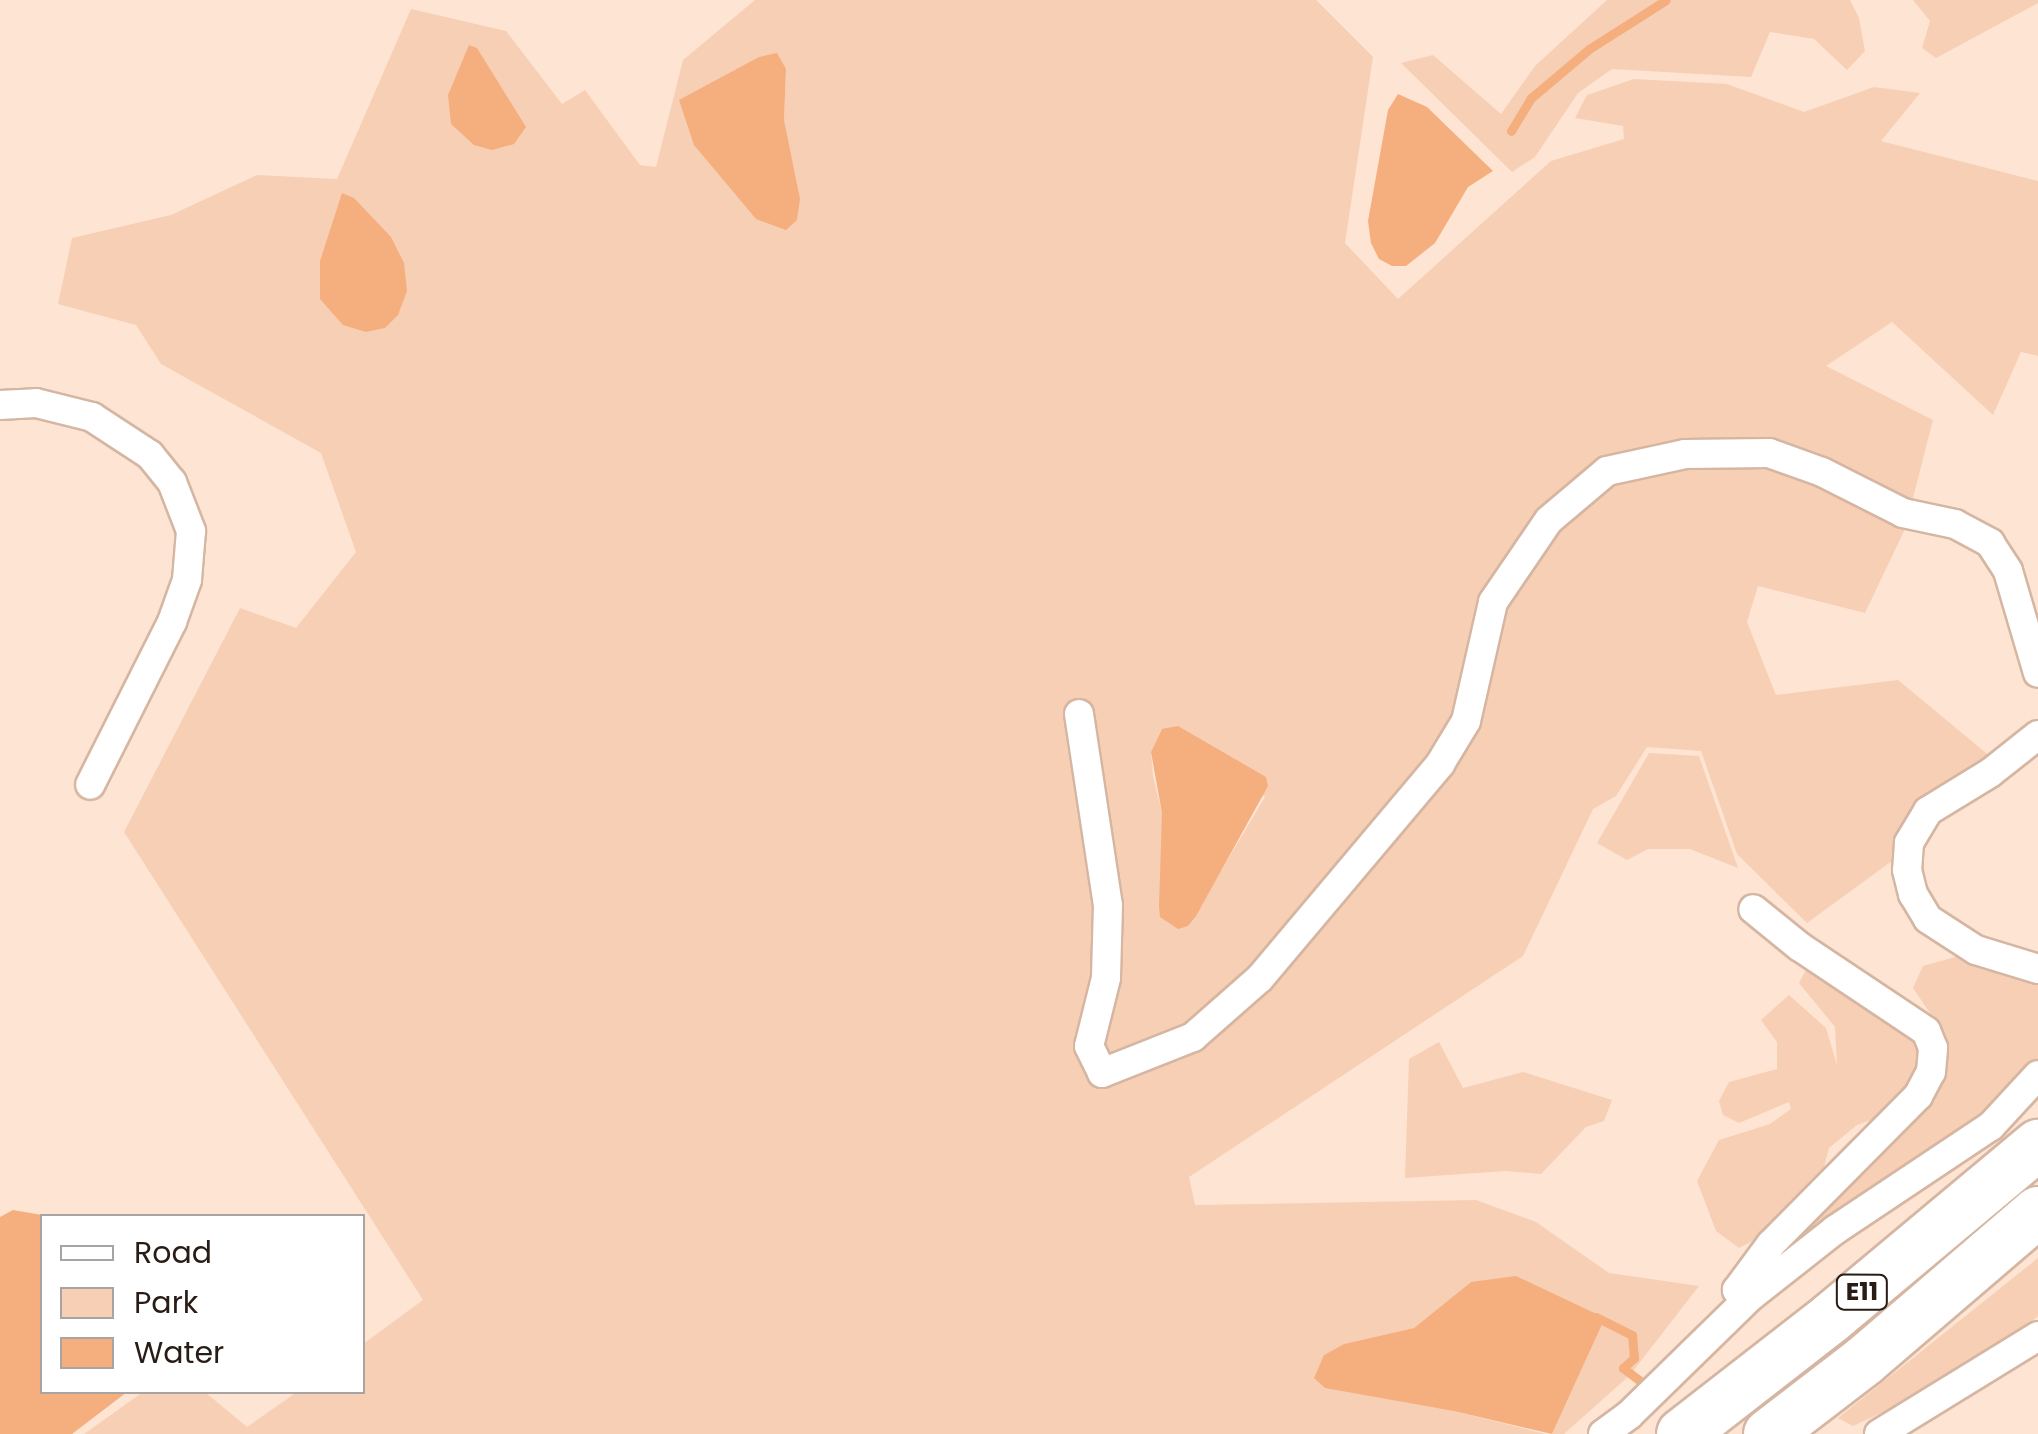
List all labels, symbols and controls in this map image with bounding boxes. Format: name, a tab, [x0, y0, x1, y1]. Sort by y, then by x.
legend	[40, 1214, 365, 1394]
text: Road	[134, 1231, 212, 1274]
road number: E11	[1834, 1272, 1890, 1312]
text: Park	[134, 1281, 198, 1324]
text: Water	[134, 1331, 224, 1374]

